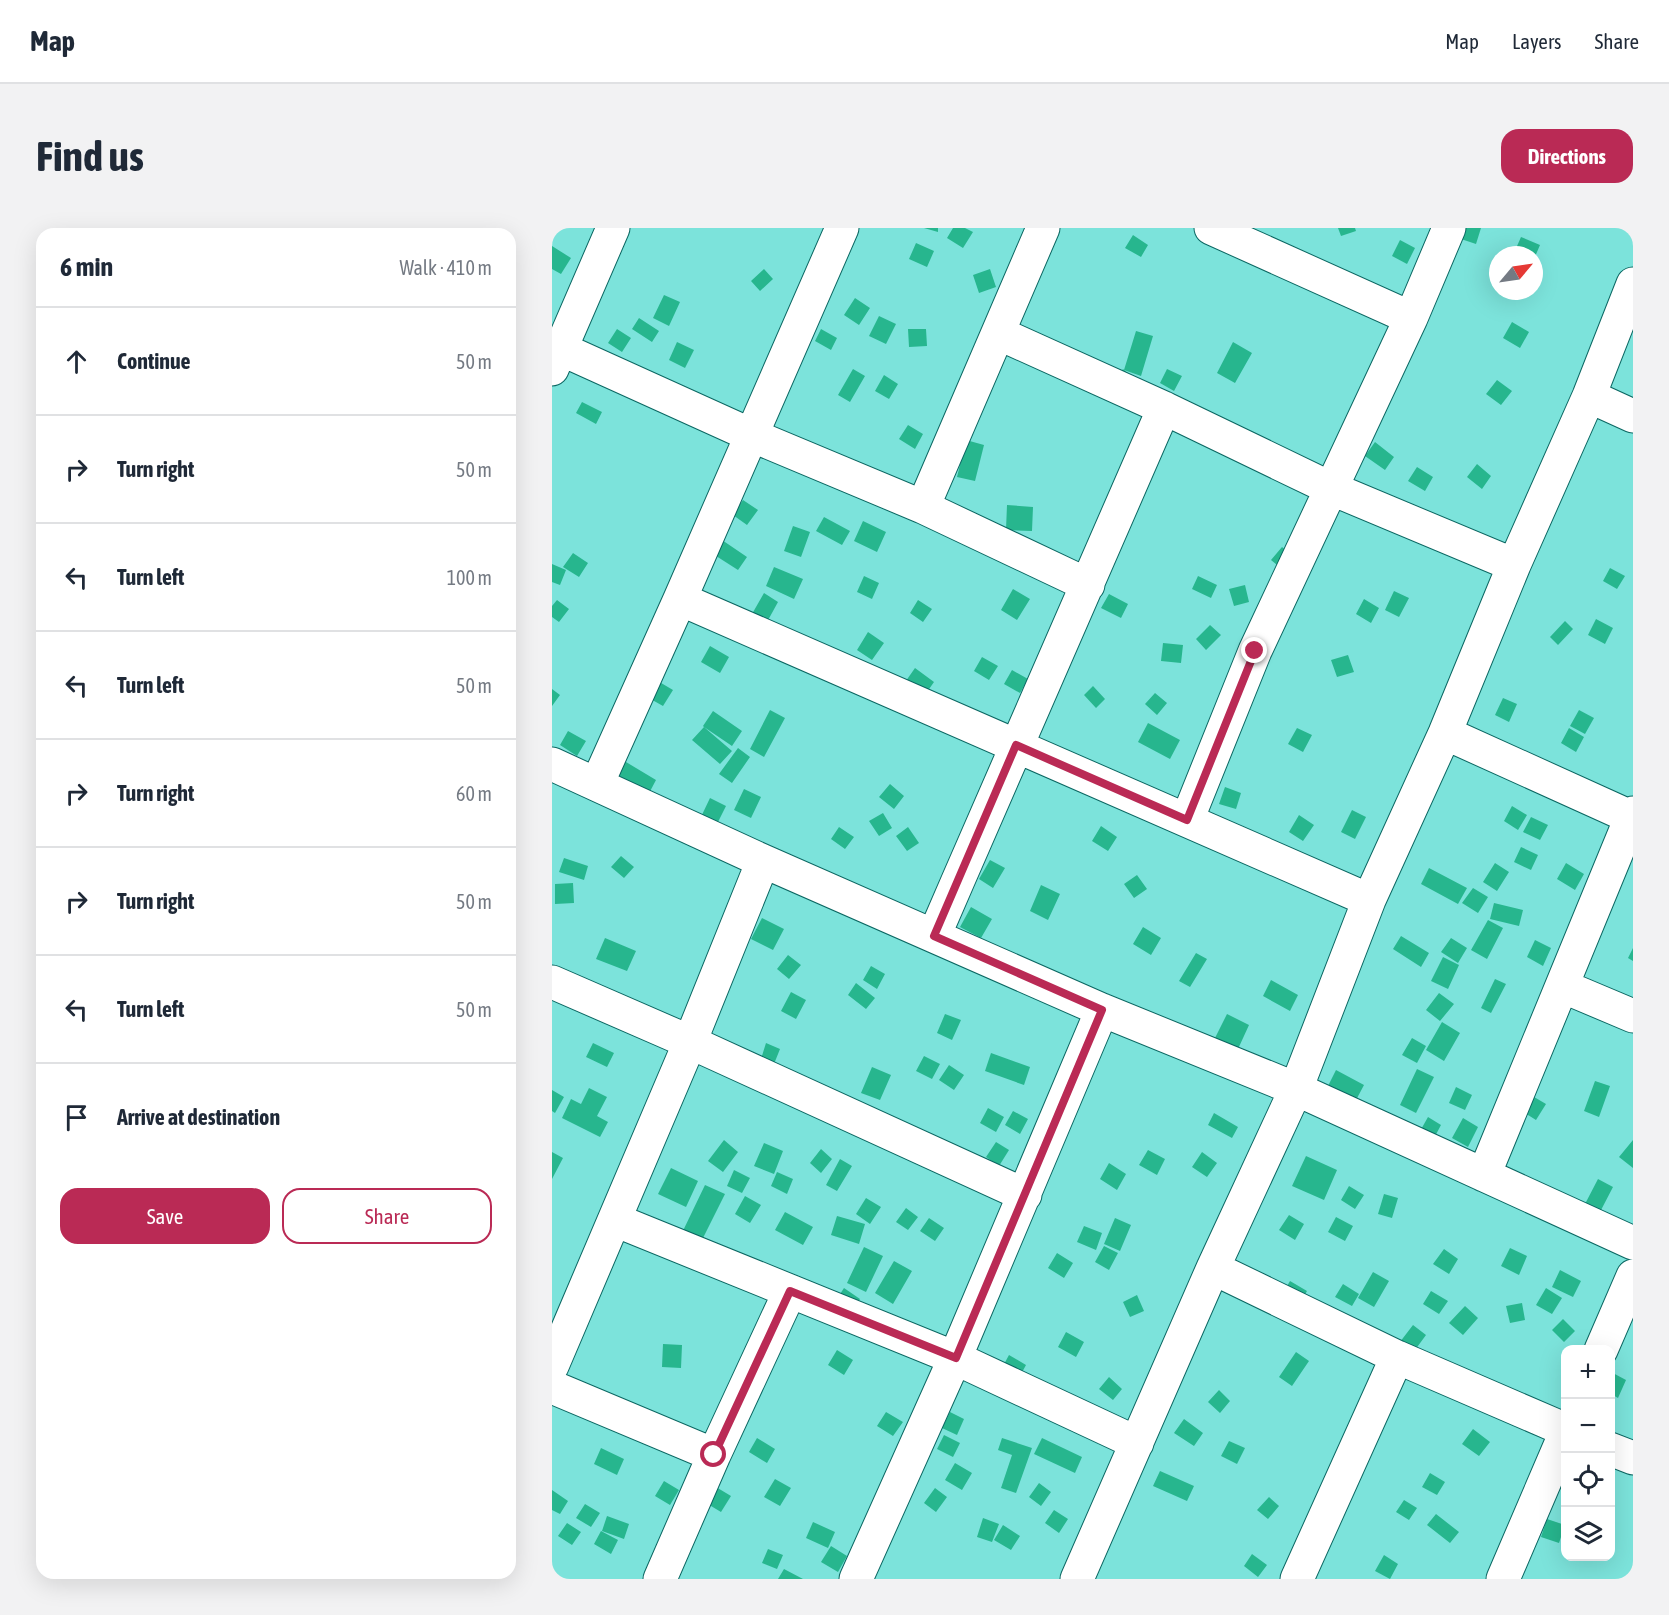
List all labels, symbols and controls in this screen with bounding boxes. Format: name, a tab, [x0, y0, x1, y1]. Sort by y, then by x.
text: Map	[30, 25, 75, 57]
text: Map	[1445, 29, 1479, 53]
text: Layers	[1512, 29, 1562, 53]
text: Share	[1595, 29, 1639, 53]
button: Directions	[1501, 129, 1633, 183]
text: Find us	[36, 132, 144, 180]
north arrow	[1489, 246, 1543, 300]
text: 6 min	[60, 252, 113, 282]
text: Walk · 410 m	[400, 256, 492, 279]
icon: ahead	[60, 345, 93, 378]
text: Continue	[117, 348, 191, 374]
text: 50 m	[456, 350, 492, 373]
icon: right	[60, 453, 93, 486]
text: Turn right	[117, 456, 194, 482]
text: 50 m	[456, 458, 492, 481]
icon: left	[60, 561, 93, 594]
text: Turn left	[117, 564, 184, 590]
text: 100 m	[447, 566, 492, 589]
route end	[1241, 637, 1267, 663]
icon: left	[60, 669, 93, 702]
text: Turn left	[117, 672, 184, 698]
text: 50 m	[456, 674, 492, 697]
icon: right	[60, 777, 93, 810]
text: Turn right	[117, 780, 194, 806]
text: 60 m	[456, 782, 492, 805]
icon: right	[60, 885, 93, 918]
text: Turn right	[117, 888, 194, 914]
text: 50 m	[456, 890, 492, 913]
icon: left	[60, 993, 93, 1026]
text: Turn left	[117, 996, 184, 1022]
text: 50 m	[456, 998, 492, 1021]
icon: arrive	[60, 1101, 93, 1134]
text: Arrive at destination	[117, 1104, 280, 1130]
button: Save	[60, 1188, 270, 1244]
button: Share	[282, 1188, 492, 1244]
map controls	[1561, 1345, 1615, 1561]
button: +	[1561, 1345, 1615, 1399]
button: −	[1561, 1399, 1615, 1453]
route start	[700, 1441, 726, 1467]
button: locate	[1561, 1453, 1615, 1507]
button: layers	[1561, 1507, 1615, 1561]

